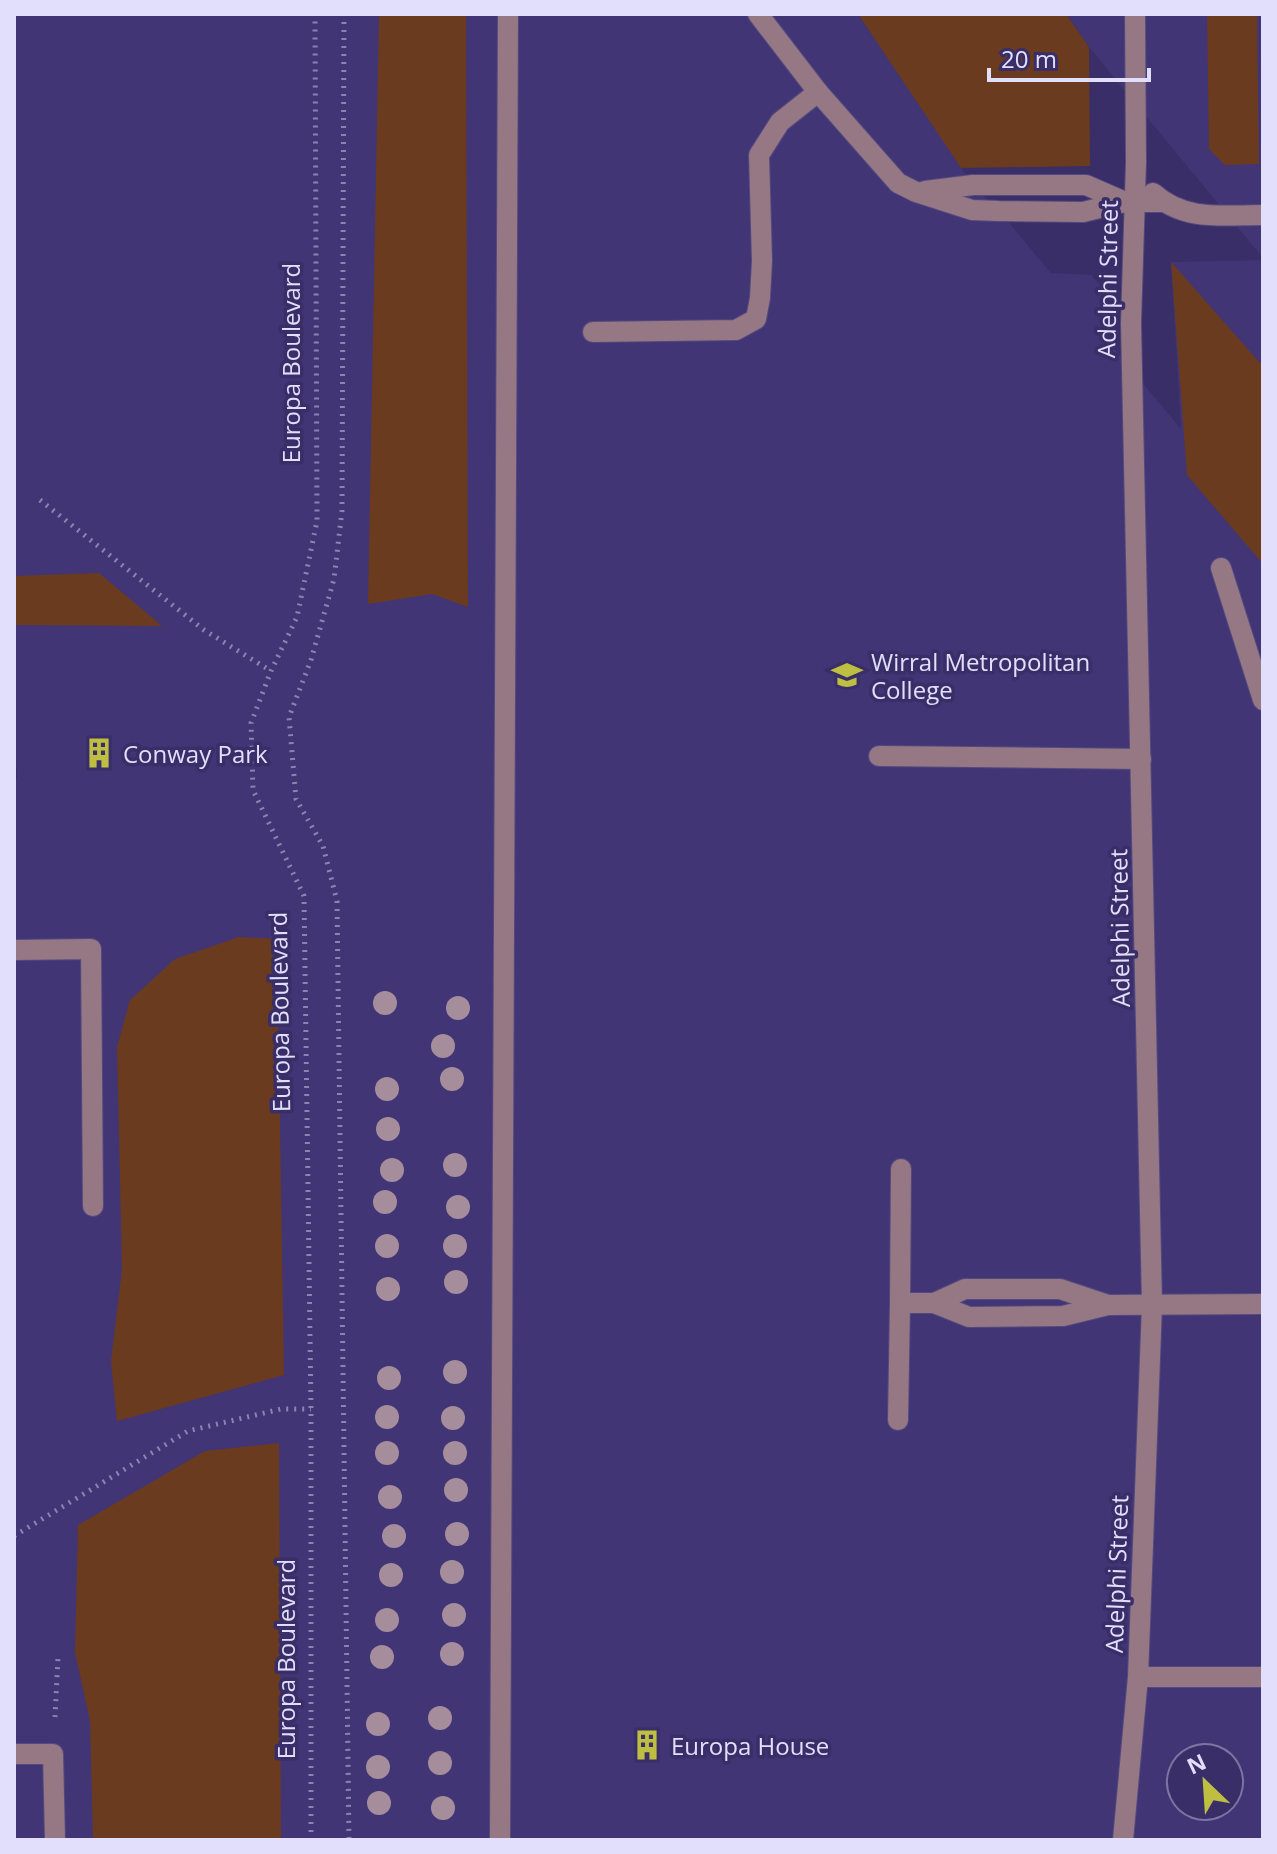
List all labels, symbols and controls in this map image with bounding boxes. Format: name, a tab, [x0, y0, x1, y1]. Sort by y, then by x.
scale bar	[989, 32, 1149, 82]
text: 20 m	[1001, 42, 1057, 75]
street label: Adelphi Street	[1089, 200, 1125, 358]
street label: Europa Boulevard	[274, 263, 307, 463]
place label: Wirral Metropolitan College	[871, 645, 1090, 706]
school or university icon: Wirral Metropolitan College	[830, 658, 864, 692]
building icon: Conway Park	[82, 736, 116, 770]
place label: Conway Park	[123, 737, 268, 770]
street label: Adelphi Street	[1101, 849, 1137, 1007]
street label: Europa Boulevard	[261, 911, 297, 1113]
street label: Adelphi Street	[1097, 1494, 1135, 1654]
street label: Europa Boulevard	[269, 1559, 302, 1759]
building icon: Europa House	[630, 1728, 664, 1762]
place label: Europa House	[671, 1729, 829, 1762]
north arrow	[1165, 1742, 1245, 1822]
text: N	[1182, 1746, 1211, 1780]

